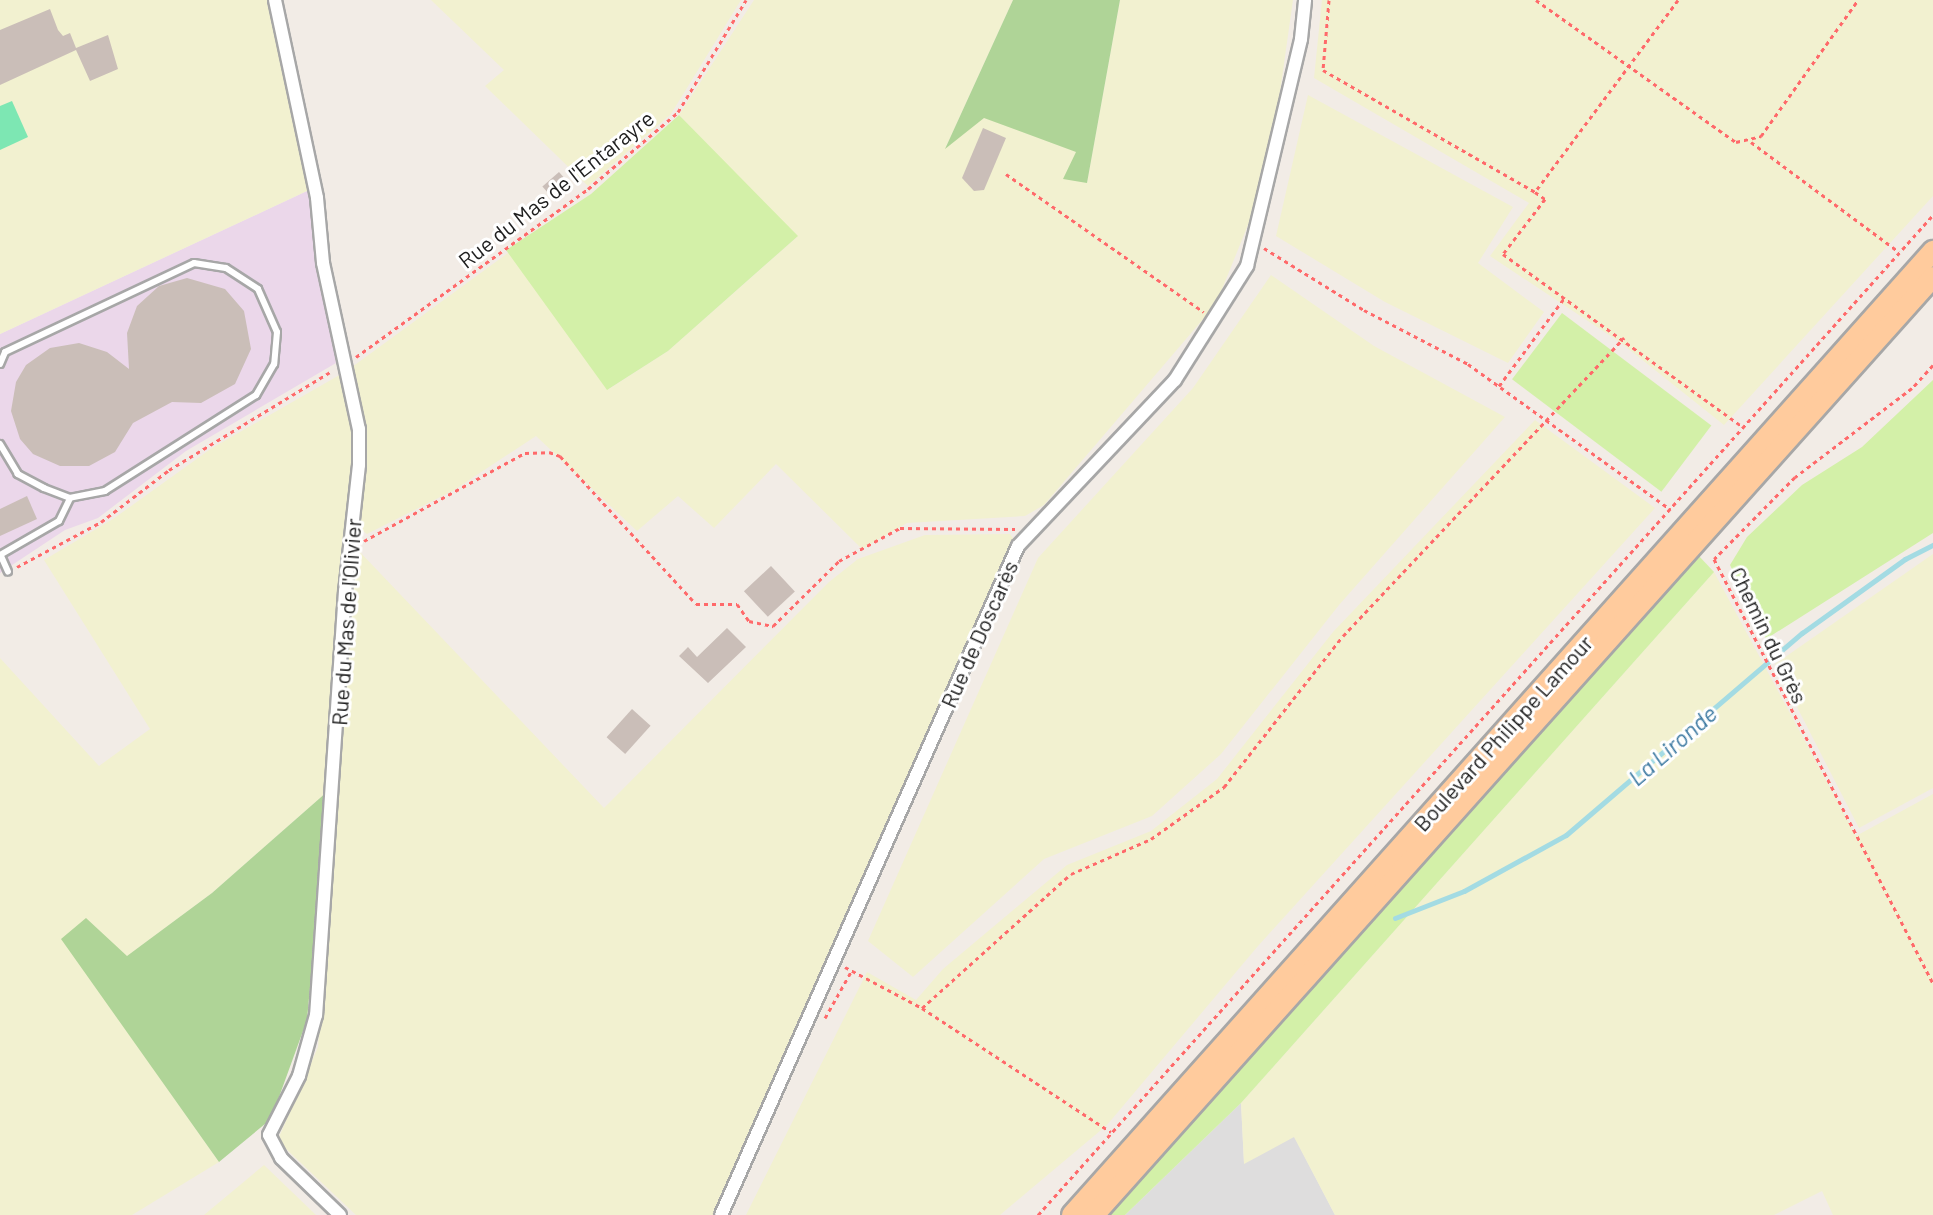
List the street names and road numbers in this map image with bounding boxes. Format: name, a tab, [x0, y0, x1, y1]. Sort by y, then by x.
street label: Rue du Mas de l'Entarayre	[453, 104, 659, 274]
street label: Rue du Mas de l'Olivier	[326, 517, 366, 727]
street label: Rue de Doscarès	[935, 556, 1023, 712]
street label: Chemin du Grès	[1725, 562, 1813, 708]
street label: Boulevard Philippe Lamour	[1408, 629, 1598, 837]

